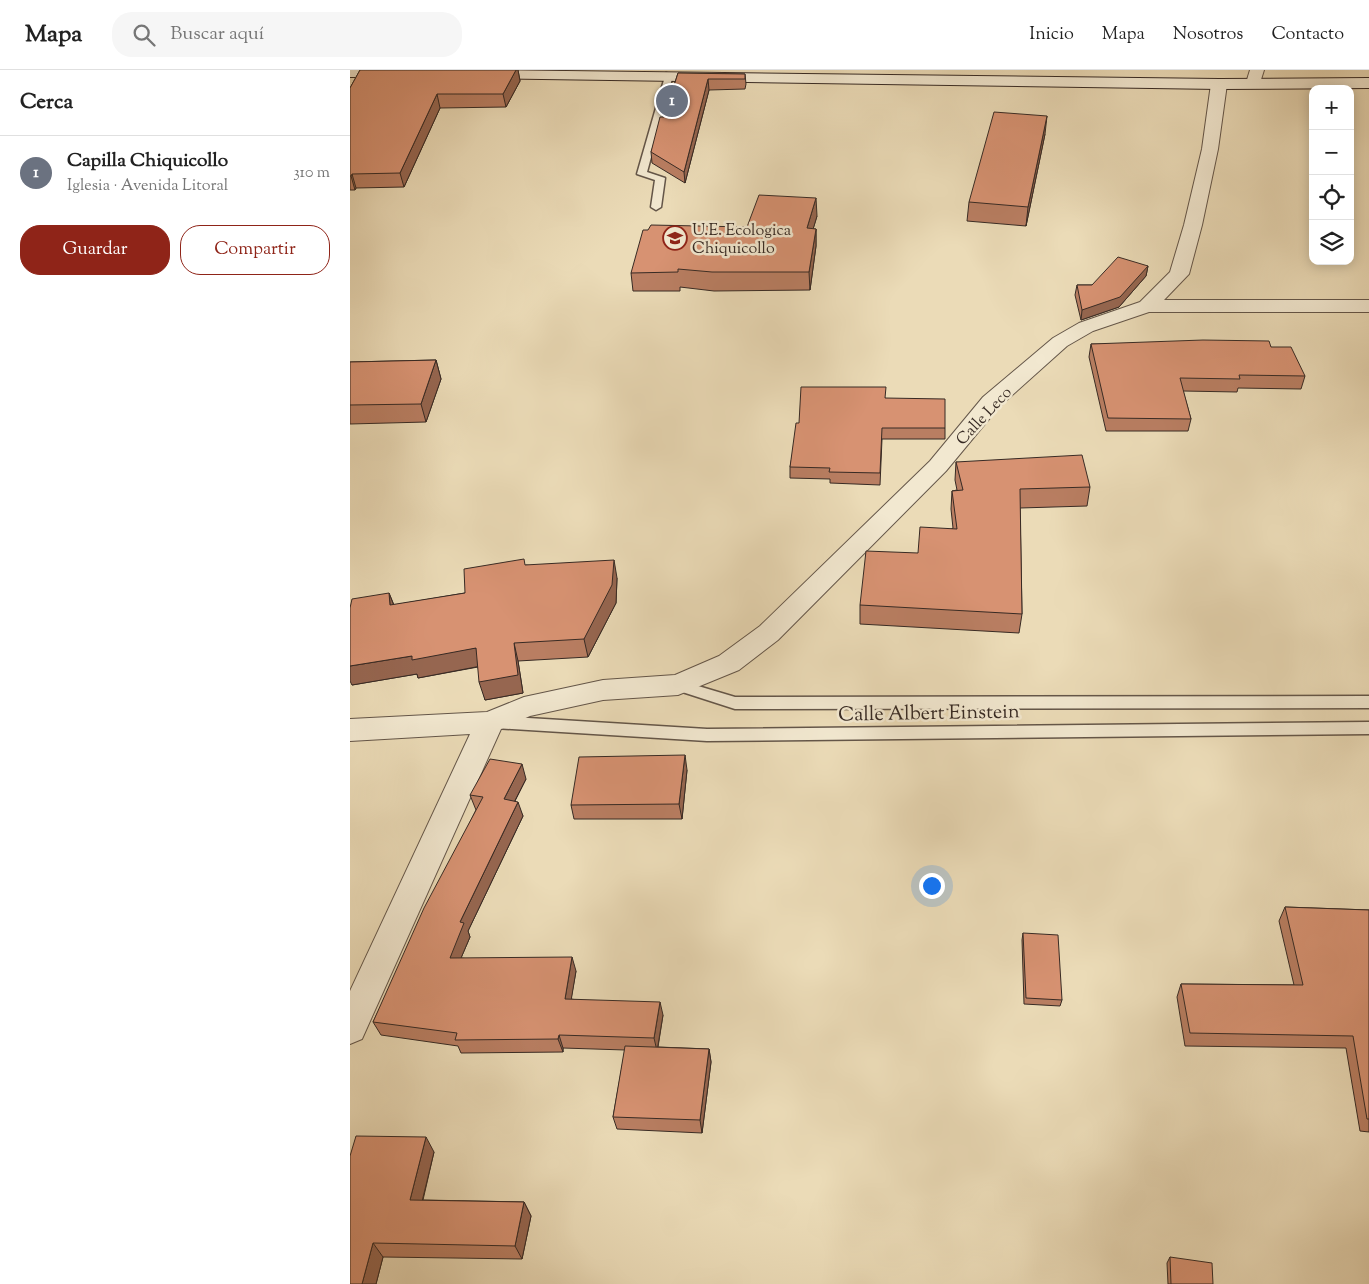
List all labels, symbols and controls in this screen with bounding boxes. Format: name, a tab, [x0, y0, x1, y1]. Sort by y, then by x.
search box	[112, 12, 462, 57]
text: Mapa	[25, 18, 82, 52]
icon: search	[130, 21, 158, 49]
text: Buscar aquí	[170, 21, 264, 48]
text: Inicio	[1029, 22, 1074, 48]
text: Mapa	[1102, 22, 1145, 48]
text: Nosotros	[1173, 22, 1243, 48]
text: Contacto	[1271, 22, 1344, 48]
pin: 1	[656, 82, 688, 120]
map controls	[1309, 85, 1354, 265]
button: +	[1309, 85, 1354, 130]
text: Cerca	[20, 88, 73, 118]
button: −	[1309, 130, 1354, 175]
text: Capilla Chiquicollo	[67, 148, 228, 175]
text: 1	[33, 162, 39, 185]
text: 310 m	[293, 162, 330, 185]
text: Iglesia · Avenida Litoral	[67, 175, 228, 198]
button: locate	[1309, 175, 1354, 220]
place label: U.E. Ecologica Chiquicollo	[692, 220, 792, 261]
button: layers	[1309, 220, 1354, 265]
button: Guardar	[20, 225, 170, 275]
button: Compartir	[180, 225, 330, 275]
school or university icon: U.E. Ecologica Chiquicollo	[662, 225, 688, 251]
street label: Calle Leco	[952, 382, 1018, 451]
street label: Calle Albert Einstein	[838, 698, 1020, 731]
your location	[919, 873, 945, 899]

